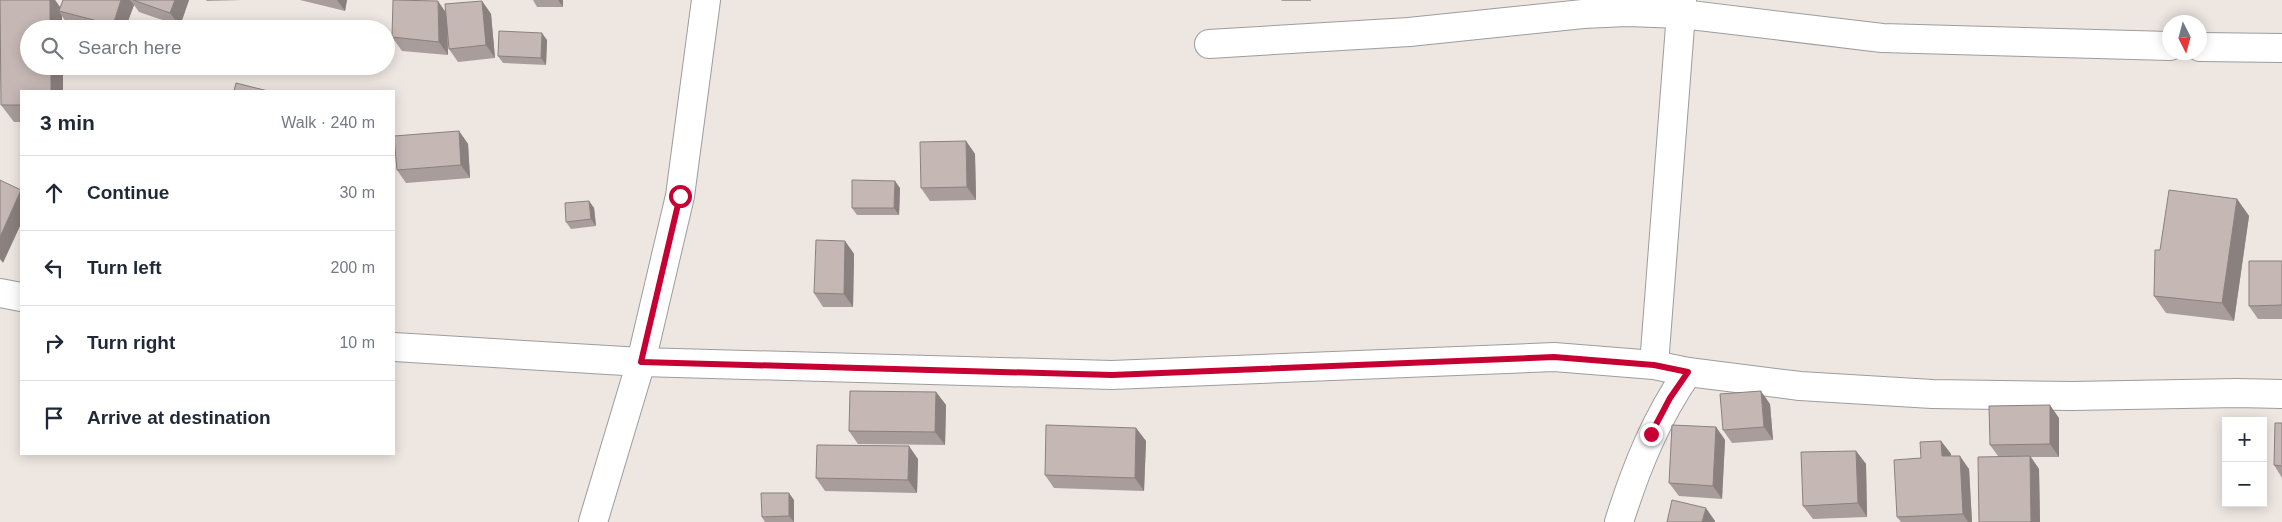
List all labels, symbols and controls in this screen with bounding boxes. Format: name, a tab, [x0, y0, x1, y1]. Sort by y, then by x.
north arrow	[2162, 15, 2207, 60]
search box	[20, 20, 395, 75]
icon: search	[38, 34, 66, 62]
text: Search here	[78, 37, 182, 58]
text: 3 min	[40, 111, 95, 134]
text: Walk · 240 m	[281, 114, 375, 131]
icon: ahead	[40, 179, 68, 207]
text: Continue	[87, 182, 169, 203]
text: 30 m	[339, 184, 375, 201]
route start	[669, 185, 692, 208]
icon: left	[40, 254, 68, 282]
text: Turn left	[87, 257, 162, 278]
text: 200 m	[331, 259, 375, 276]
icon: right	[40, 329, 68, 357]
text: Turn right	[87, 332, 175, 353]
text: 10 m	[339, 334, 375, 351]
icon: arrive	[40, 404, 68, 432]
text: Arrive at destination	[87, 407, 271, 428]
map controls	[2222, 417, 2267, 507]
button: +	[2222, 417, 2267, 462]
route end	[1640, 423, 1663, 446]
button: −	[2222, 462, 2267, 507]

